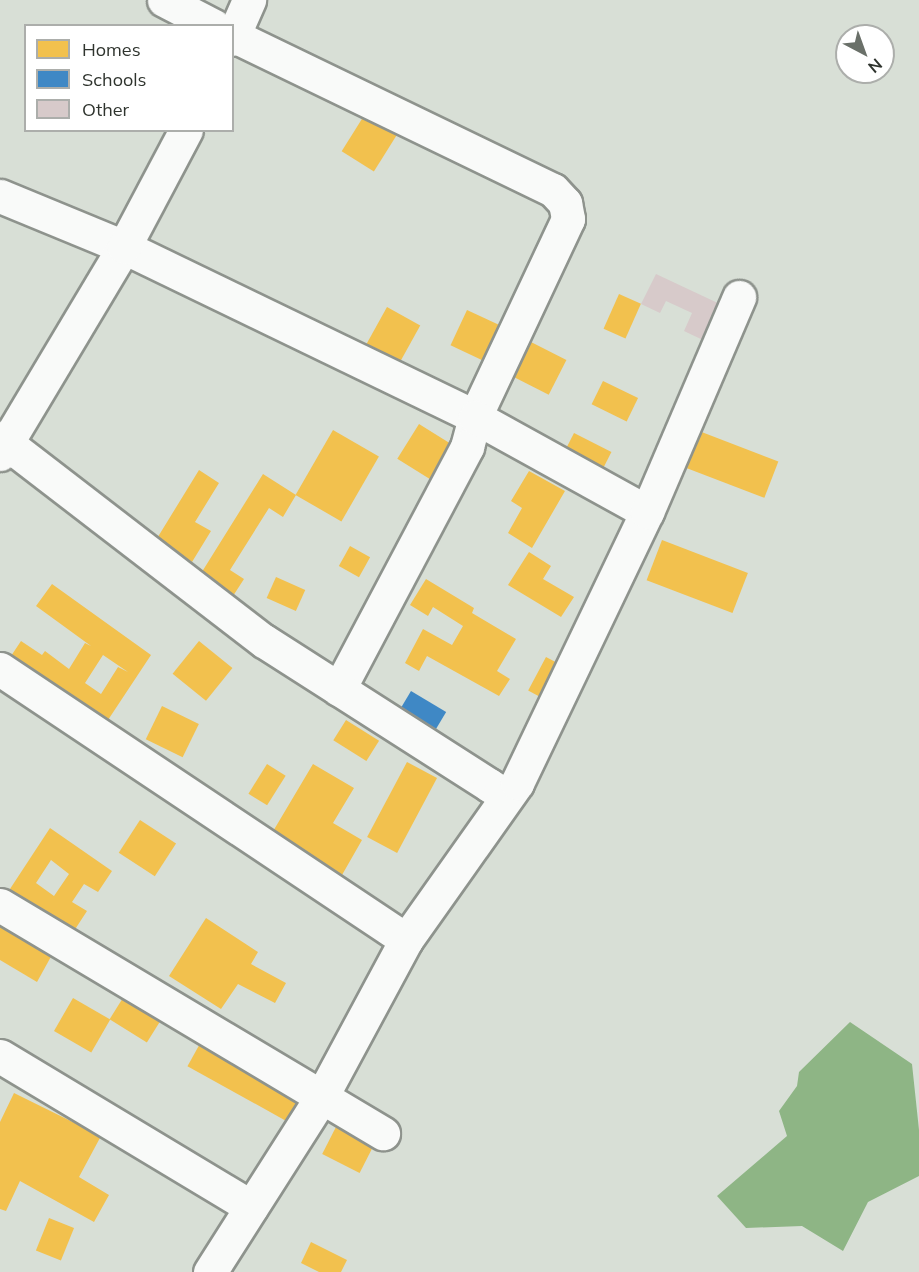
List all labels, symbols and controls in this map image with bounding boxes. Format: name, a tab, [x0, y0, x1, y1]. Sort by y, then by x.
legend	[24, 24, 234, 132]
north arrow	[835, 24, 895, 84]
text: Homes	[82, 38, 141, 61]
text: N	[864, 55, 887, 78]
text: Schools	[82, 68, 146, 91]
text: Other	[82, 98, 129, 121]

